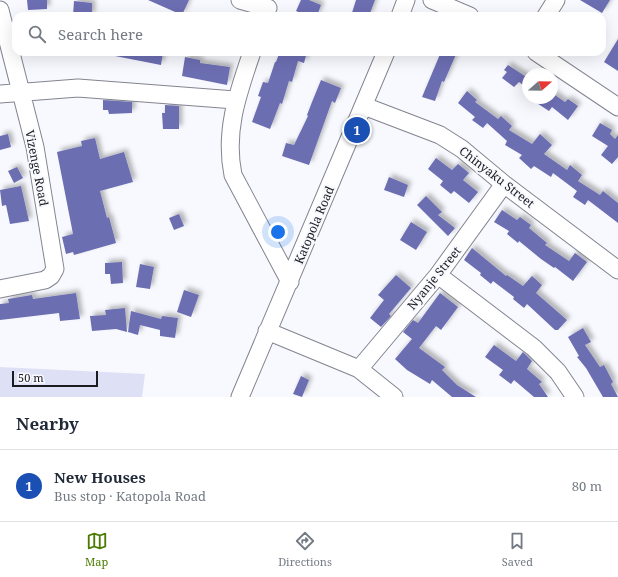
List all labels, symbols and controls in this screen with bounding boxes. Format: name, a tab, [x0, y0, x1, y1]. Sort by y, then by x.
search box	[12, 12, 606, 56]
icon: search	[26, 23, 48, 45]
text: Search here	[58, 24, 143, 44]
north arrow	[522, 68, 558, 104]
pin: 1	[344, 115, 370, 145]
street label: Vizenge Road	[21, 129, 53, 208]
street label: Chinyaku Street	[456, 142, 538, 212]
street label: Katopola Road	[290, 183, 338, 267]
your location	[268, 222, 288, 242]
street label: Nyanje Street	[403, 243, 465, 313]
scale bar	[12, 369, 98, 388]
text: 50 m	[18, 370, 44, 385]
text: Nearby	[16, 412, 79, 435]
text: New Houses	[54, 467, 146, 487]
text: 1	[25, 477, 33, 495]
text: 80 m	[572, 477, 602, 495]
text: Bus stop · Katopola Road	[54, 487, 206, 505]
tab: Map	[85, 530, 108, 569]
tab: Directions	[278, 530, 332, 569]
tab: Saved	[502, 530, 533, 569]

